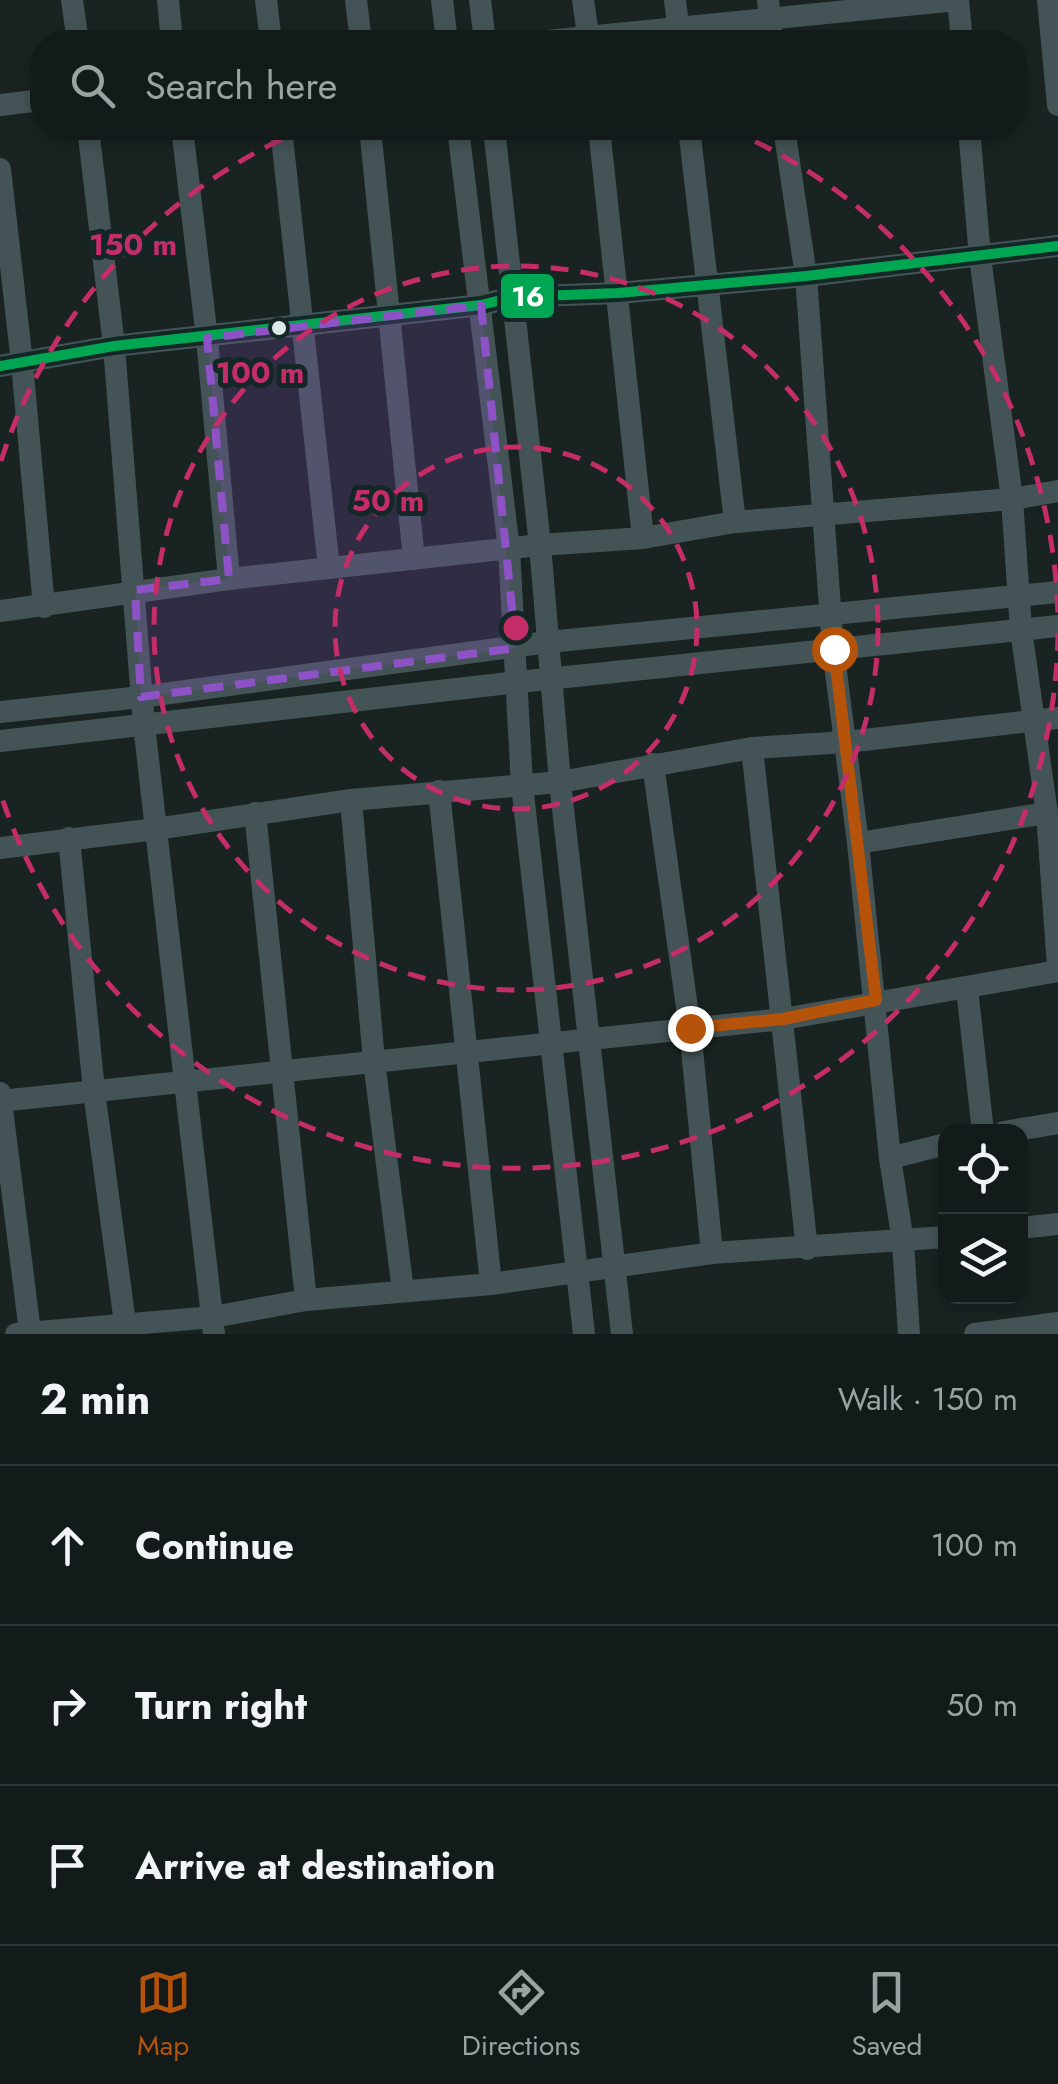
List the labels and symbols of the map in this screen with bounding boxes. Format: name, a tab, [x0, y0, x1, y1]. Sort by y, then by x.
text: 150 m	[89, 223, 177, 266]
line badge: 16	[499, 272, 556, 320]
text: 16	[512, 276, 544, 317]
unlabelled marker	[269, 318, 289, 338]
text: 100 m	[216, 351, 304, 394]
text: 50 m	[352, 479, 424, 522]
centre of rings	[498, 610, 534, 646]
route start	[812, 627, 858, 673]
route end	[668, 1006, 714, 1052]

